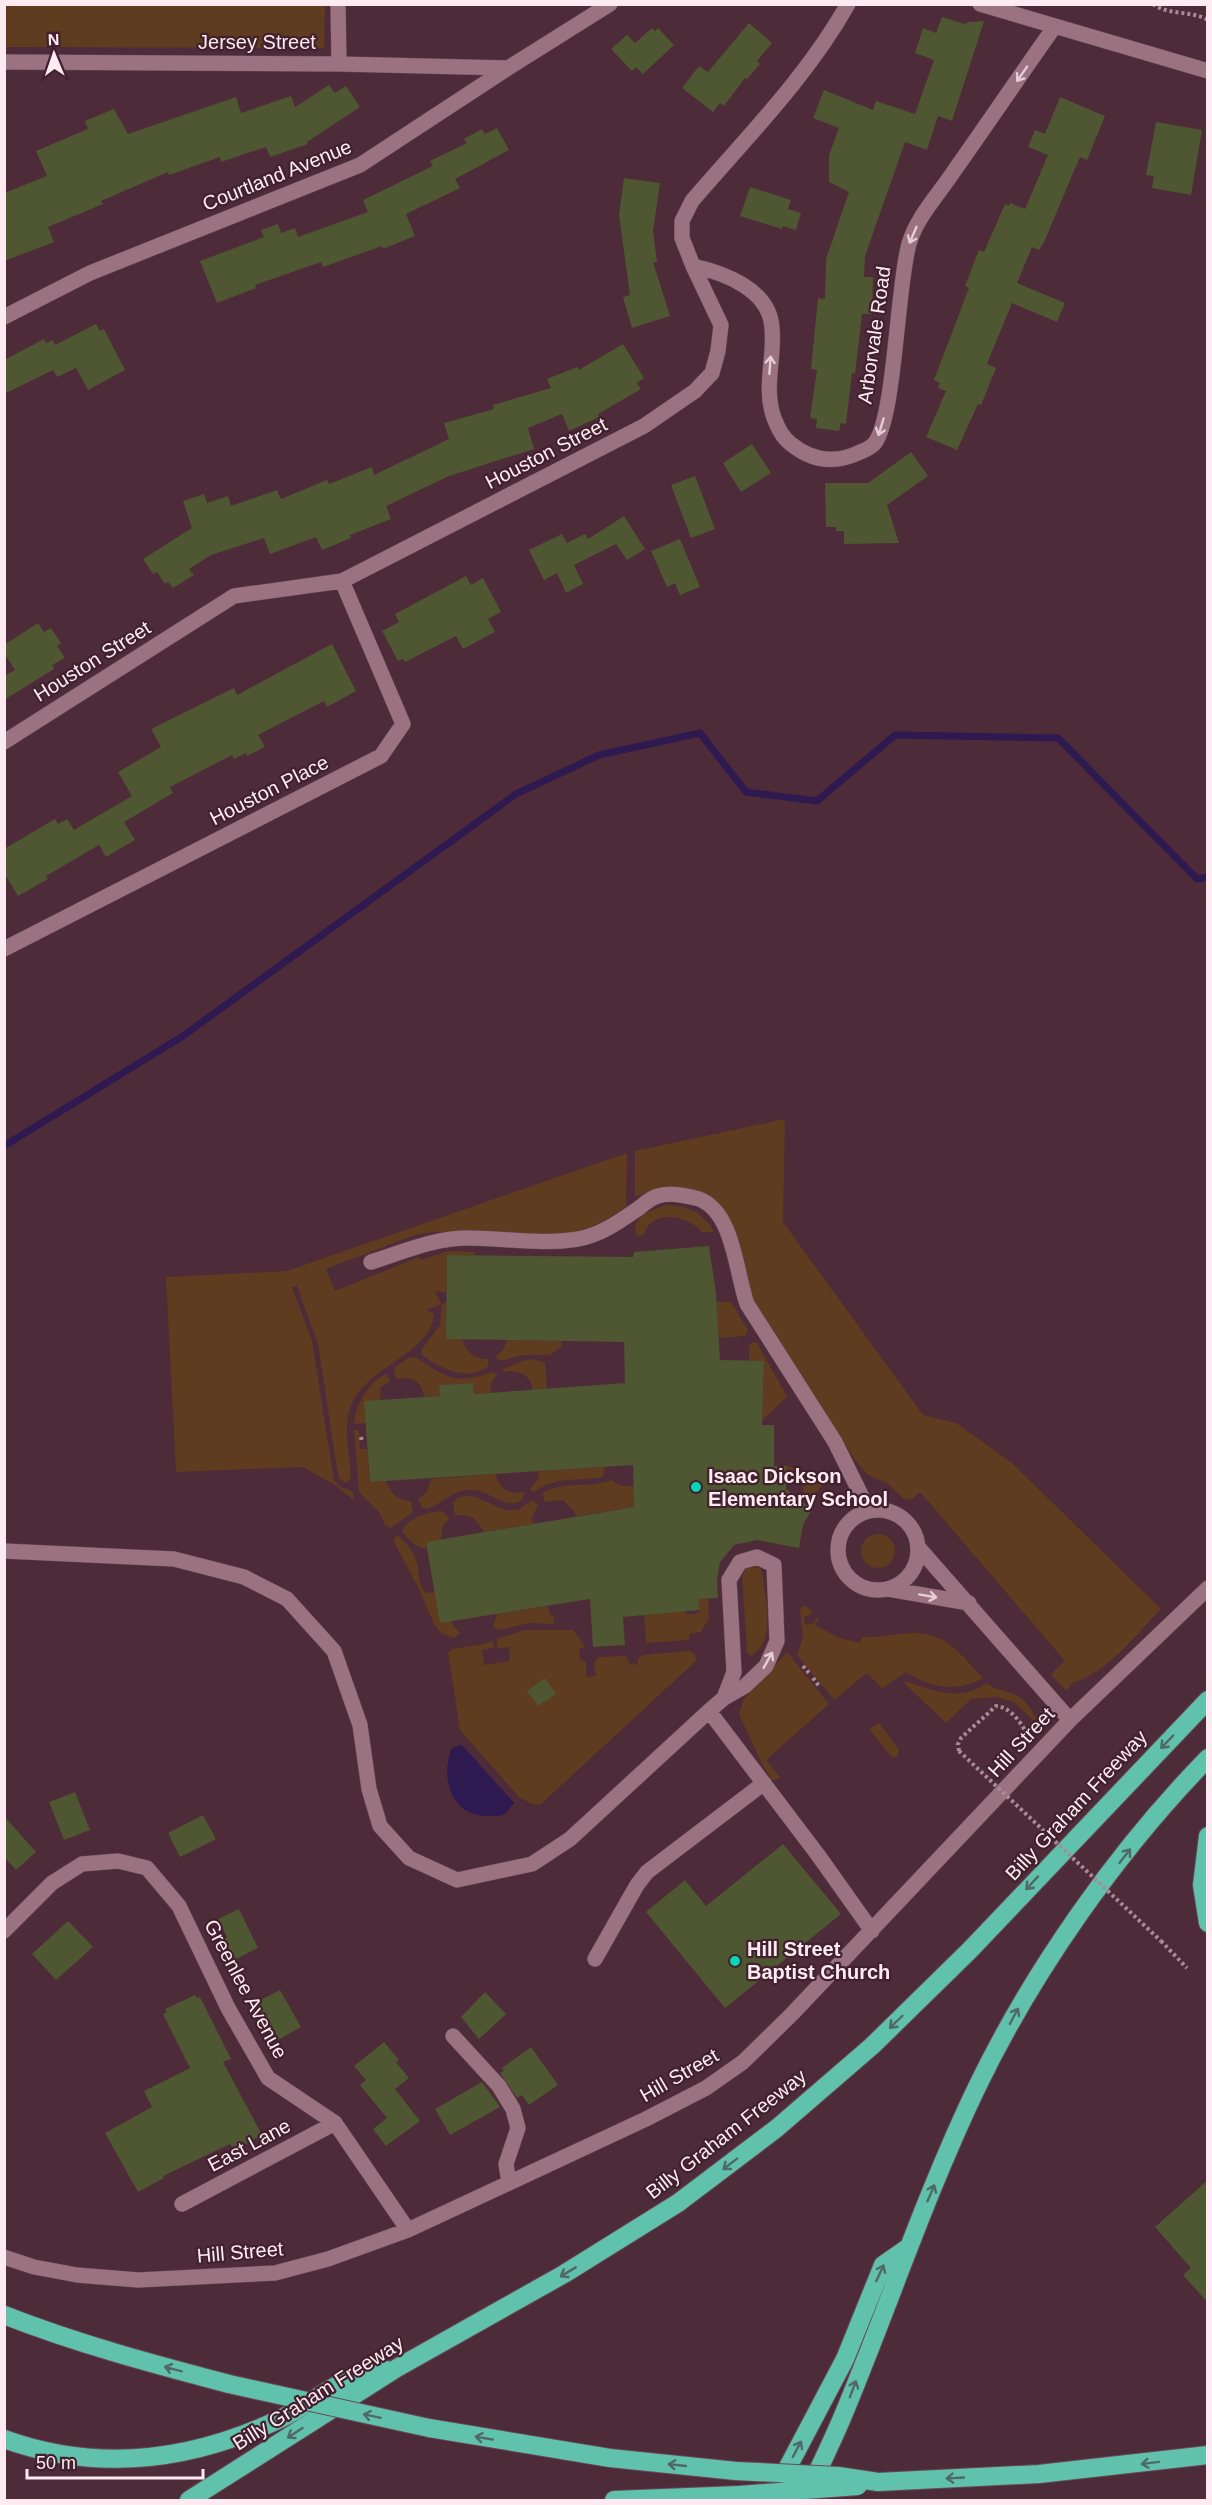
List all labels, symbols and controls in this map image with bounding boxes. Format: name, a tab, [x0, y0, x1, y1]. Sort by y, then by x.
north arrow	[24, 24, 84, 84]
text: N	[47, 31, 60, 48]
street label: Jersey Street	[198, 31, 316, 53]
one-way arrow	[1016, 65, 1028, 82]
street label: Courtland Avenue	[199, 135, 355, 215]
one-way arrow	[906, 226, 918, 244]
street label: Arborvale Road	[853, 265, 895, 405]
one-way arrow	[765, 355, 776, 375]
street label: Houston Street	[482, 413, 611, 493]
one-way arrow	[875, 417, 886, 436]
street label: Houston Street	[30, 616, 155, 706]
street label: Houston Place	[206, 751, 332, 829]
place label: Isaac Dickson Elementary School	[708, 1465, 888, 1510]
marker: Isaac Dickson Elementary School	[689, 1480, 703, 1494]
one-way arrow	[918, 1591, 937, 1602]
one-way arrow	[762, 1652, 774, 1669]
street label: Hill Street	[983, 1702, 1059, 1781]
street label: Billy Graham Freeway	[1001, 1726, 1151, 1884]
one-way arrow	[1160, 1734, 1174, 1749]
one-way arrow	[1118, 1848, 1131, 1864]
one-way arrow	[1025, 1876, 1040, 1891]
street label: Greenlee Avenue	[200, 1916, 292, 2062]
place label: Hill Street Baptist Church	[747, 1938, 890, 1983]
marker: Hill Street Baptist Church	[728, 1954, 742, 1968]
one-way arrow	[1009, 2008, 1020, 2026]
one-way arrow	[888, 2015, 903, 2030]
street label: Hill Street	[636, 2044, 722, 2106]
street label: Billy Graham Freeway	[642, 2065, 810, 2203]
street label: East Lane	[204, 2114, 294, 2176]
one-way arrow	[722, 2157, 738, 2170]
one-way arrow	[926, 2184, 938, 2202]
street label: Hill Street	[196, 2237, 285, 2267]
one-way arrow	[875, 2264, 887, 2282]
one-way arrow	[560, 2266, 577, 2278]
street label: Billy Graham Freeway	[229, 2332, 407, 2454]
one-way arrow	[163, 2363, 182, 2374]
one-way arrow	[848, 2381, 859, 2399]
one-way arrow	[363, 2410, 382, 2421]
one-way arrow	[287, 2427, 304, 2439]
one-way arrow	[475, 2432, 495, 2443]
one-way arrow	[791, 2441, 803, 2458]
scale bar	[27, 2442, 202, 2480]
text: 50 m	[36, 2453, 76, 2473]
one-way arrow	[1140, 2458, 1160, 2469]
one-way arrow	[668, 2459, 688, 2470]
one-way arrow	[946, 2473, 966, 2484]

